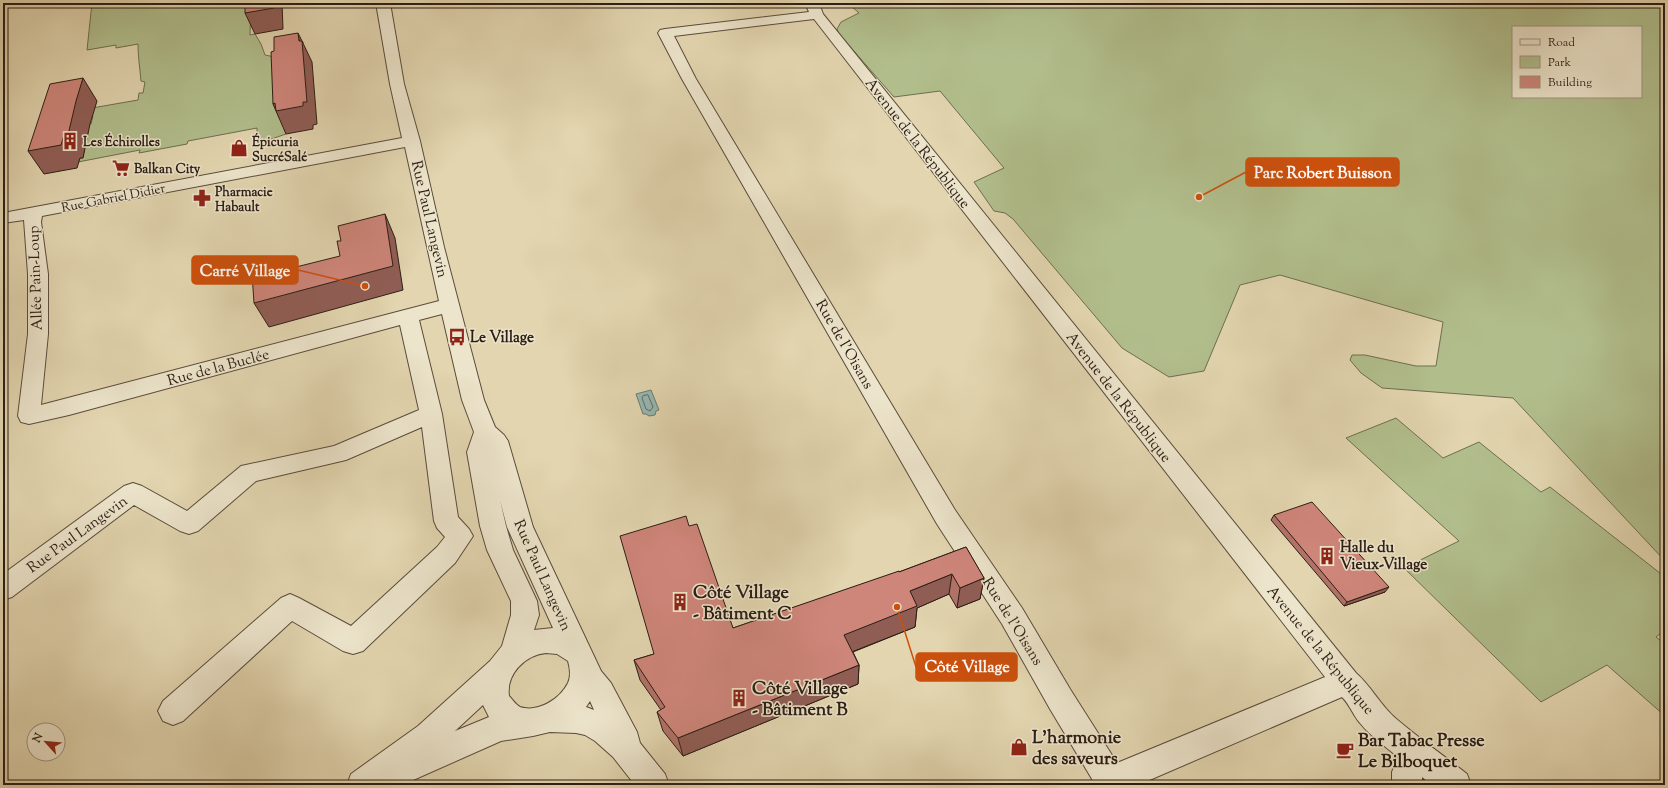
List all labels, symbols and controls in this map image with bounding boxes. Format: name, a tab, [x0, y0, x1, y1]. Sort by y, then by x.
legend	[1512, 26, 1642, 98]
text: Road	[1548, 34, 1575, 52]
text: Park	[1548, 54, 1571, 72]
street label: Avenue de la République	[859, 74, 974, 214]
text: Building	[1548, 74, 1592, 92]
building icon: Les Échirolles	[60, 131, 80, 151]
place label: Les Échirolles	[83, 132, 160, 152]
place label: Épicuria SucréSalé	[252, 132, 307, 167]
shop icon: Épicuria SucréSalé	[229, 138, 249, 158]
supermarket icon: Balkan City	[111, 158, 131, 178]
callout: Parc Robert Buisson	[1246, 158, 1399, 186]
street label: Rue Paul Langevin	[405, 159, 452, 280]
place label: Balkan City	[134, 161, 201, 179]
text: Parc Robert Buisson	[1254, 163, 1393, 186]
street label: Rue Gabriel Didier	[60, 180, 167, 218]
place label: Pharmacie Habault	[215, 184, 273, 217]
pharmacy icon: Pharmacie Habault	[192, 188, 212, 208]
street label: Allée Pain-Loup	[24, 225, 49, 331]
callout: Carré Village	[192, 256, 298, 284]
text: Carré Village	[200, 261, 291, 284]
street label: Rue de l'Oisans	[810, 296, 878, 394]
bus stop icon: Le Village	[447, 327, 467, 347]
place label: Le Village	[470, 328, 534, 349]
street label: Avenue de la République	[1060, 328, 1175, 468]
street label: Rue de la Buclée	[165, 345, 272, 392]
street label: Rue Paul Langevin	[23, 491, 133, 579]
street label: Rue Paul Langevin	[508, 517, 576, 635]
place label: Halle du Vieux-Village	[1340, 538, 1427, 576]
building icon: Halle du Vieux-Village	[1317, 546, 1337, 566]
street label: Rue de l'Oisans	[976, 574, 1047, 670]
place label: Côté Village - Bâtiment C	[693, 581, 792, 628]
street label: Avenue de la République	[1261, 582, 1378, 720]
building icon: Côté Village - Bâtiment C	[670, 592, 690, 612]
callout: Côté Village	[916, 653, 1017, 681]
text: Côté Village	[924, 657, 1010, 680]
place label: Côté Village - Bâtiment B	[752, 677, 848, 724]
building icon: Côté Village - Bâtiment B	[729, 688, 749, 708]
north arrow	[26, 722, 66, 762]
place label: L'harmonie des saveurs	[1032, 726, 1122, 773]
place label: Bar Tabac Presse Le Bilboquet	[1358, 729, 1485, 776]
text: N	[28, 730, 47, 746]
shop icon: L'harmonie des saveurs	[1009, 737, 1029, 757]
cafe icon: Bar Tabac Presse Le Bilboquet	[1335, 740, 1355, 760]

